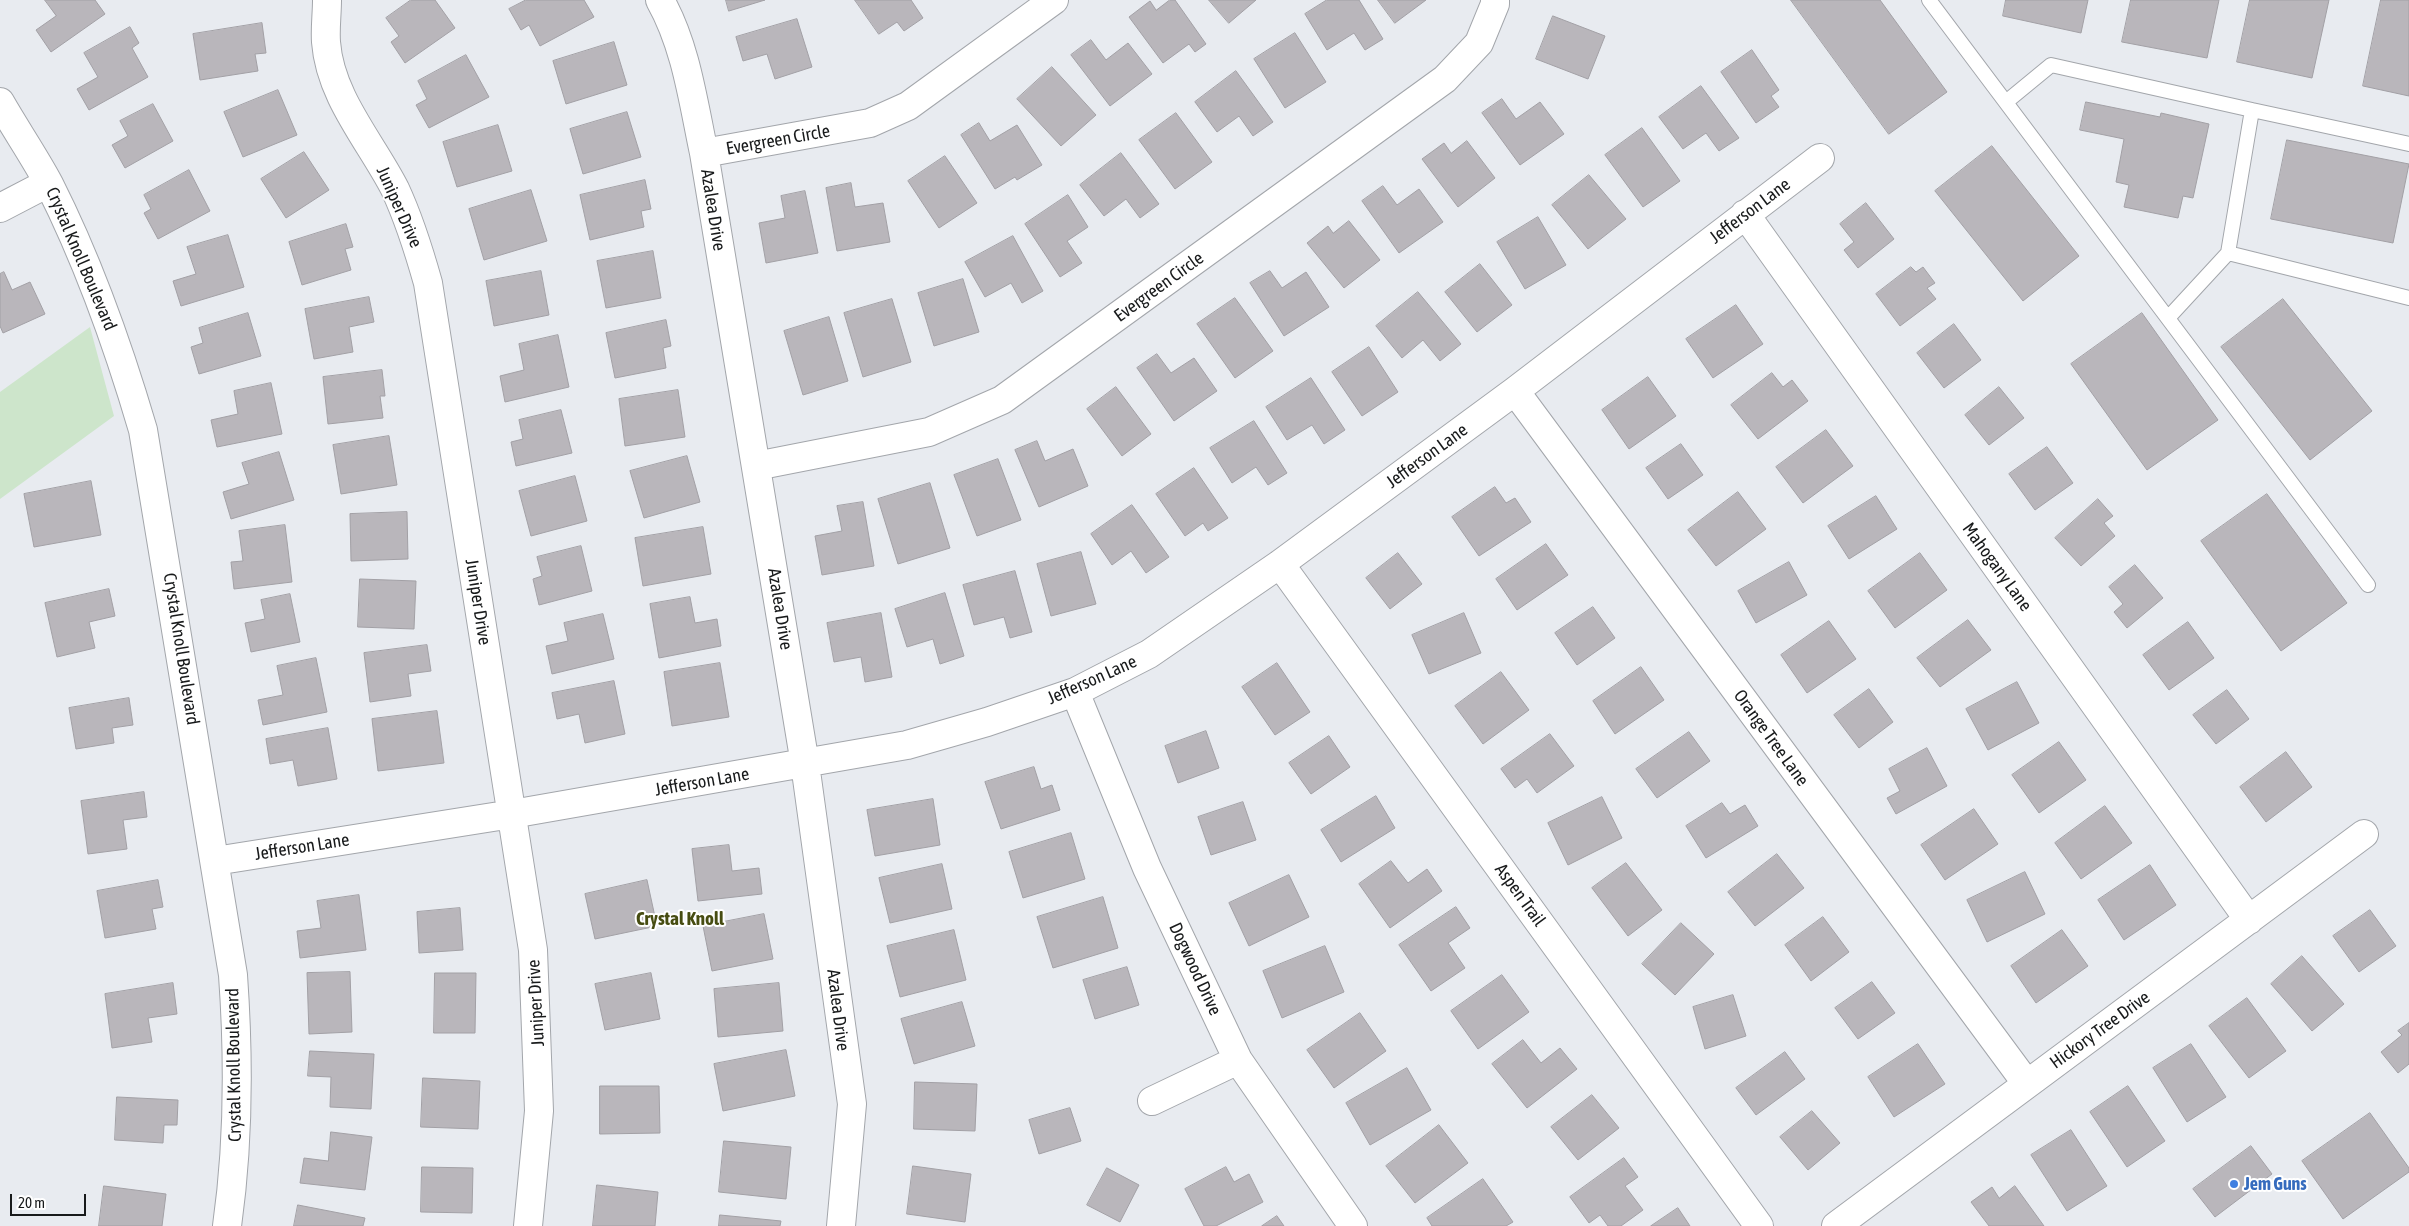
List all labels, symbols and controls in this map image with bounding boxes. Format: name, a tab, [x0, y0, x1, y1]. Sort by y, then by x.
street label: Evergreen Circle	[724, 120, 832, 160]
street label: Juniper Drive	[371, 163, 427, 251]
street label: Azalea Drive	[696, 168, 730, 252]
street label: Jefferson Lane	[1705, 174, 1795, 248]
street label: Crystal Knoll Boulevard	[41, 184, 121, 334]
street label: Evergreen Circle	[1110, 247, 1208, 327]
street label: Jefferson Lane	[1382, 419, 1472, 493]
street label: Mahogany Lane	[1958, 518, 2036, 616]
street label: Juniper Drive	[461, 557, 495, 647]
street label: Azalea Drive	[763, 567, 797, 651]
street label: Crystal Knoll Boulevard	[158, 571, 204, 727]
street label: Jefferson Lane	[1044, 651, 1140, 709]
street label: Orange Tree Lane	[1729, 686, 1813, 790]
street label: Jefferson Lane	[653, 763, 751, 801]
street label: Jefferson Lane	[253, 829, 351, 865]
street label: Aspen Trail	[1490, 859, 1550, 931]
district label: Crystal Knoll	[636, 908, 724, 930]
street label: Dogwood Drive	[1164, 919, 1226, 1019]
street label: Juniper Drive	[523, 959, 549, 1047]
street label: Azalea Drive	[822, 968, 854, 1052]
street label: Hickory Tree Drive	[2046, 987, 2154, 1073]
street label: Crystal Knoll Boulevard	[222, 988, 246, 1142]
place label: Jem Guns	[2244, 1173, 2307, 1195]
marker: Jem Guns	[2228, 1178, 2240, 1190]
scale bar	[12, 1184, 89, 1216]
text: 20 m	[18, 1194, 45, 1211]

